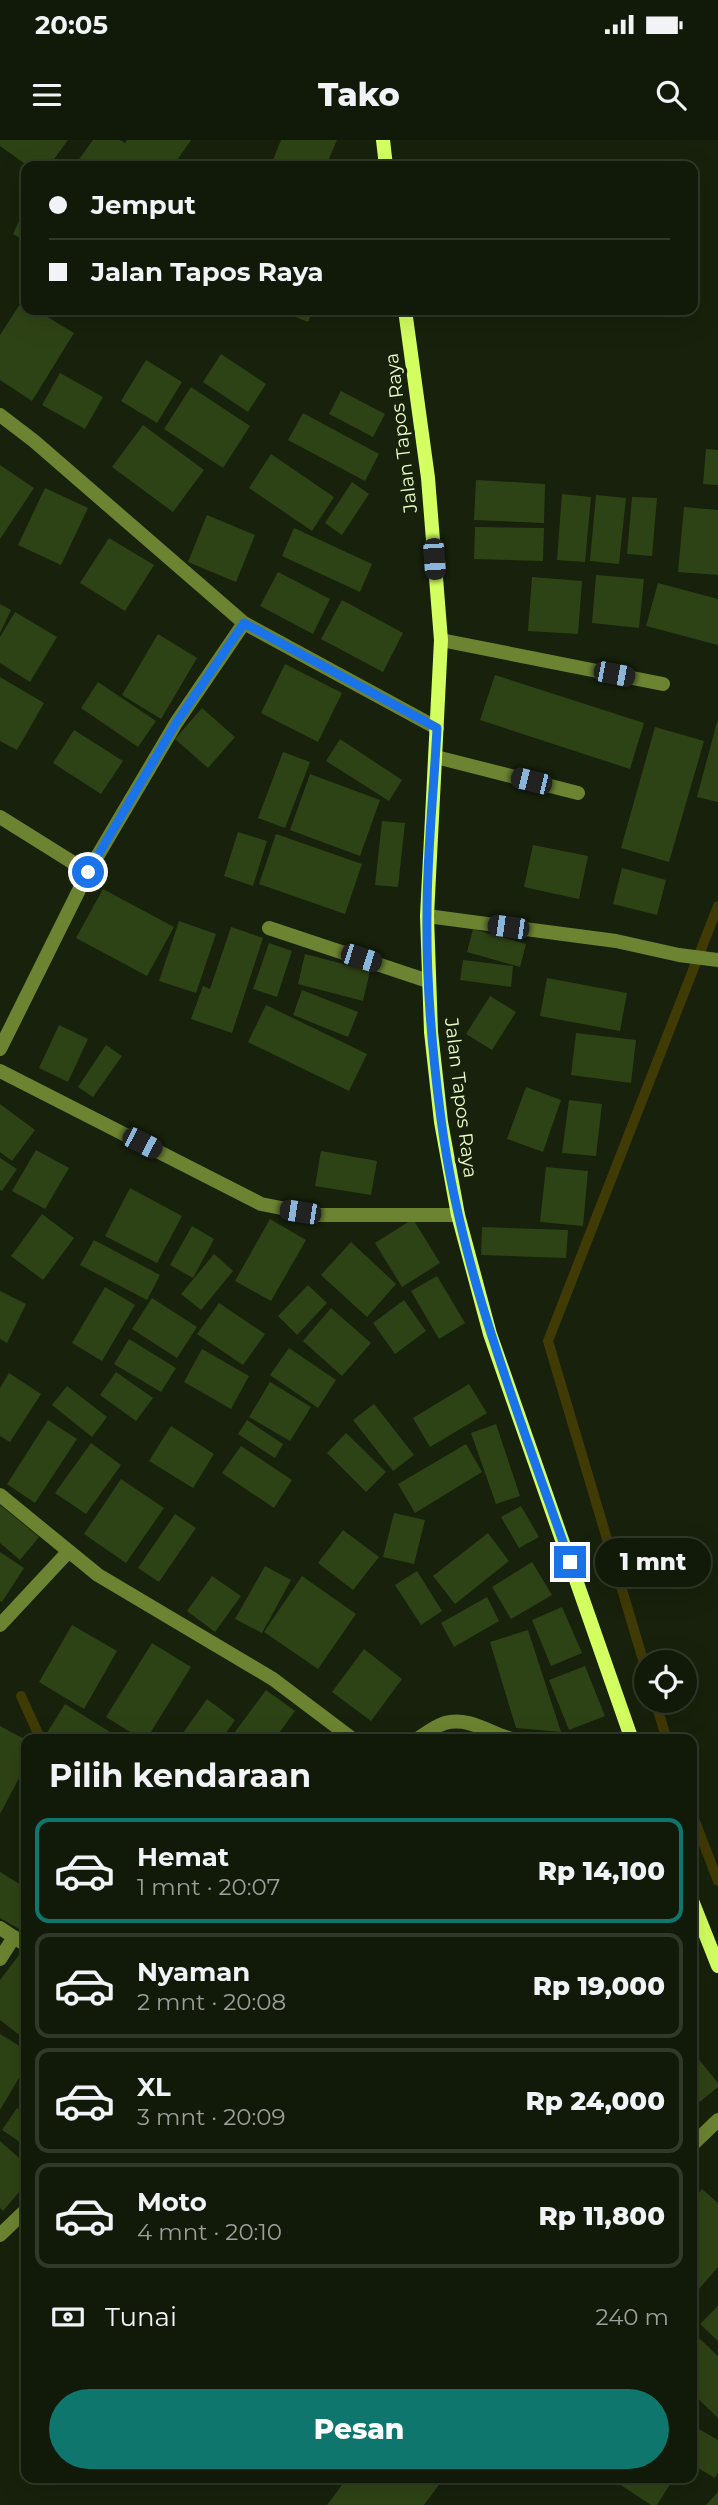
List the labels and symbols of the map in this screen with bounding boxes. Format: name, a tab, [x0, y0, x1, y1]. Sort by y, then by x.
street label: Jalan Tapos Raya	[380, 352, 422, 515]
car	[423, 537, 446, 581]
car	[592, 660, 637, 688]
car	[509, 766, 554, 796]
route start	[72, 856, 104, 888]
car	[486, 914, 531, 940]
car	[338, 942, 385, 974]
street label: Jalan Tapos Raya	[440, 1016, 482, 1179]
car	[119, 1124, 166, 1162]
car	[278, 1198, 323, 1226]
callout: 1 mnt	[594, 1538, 710, 1586]
route end	[554, 1546, 586, 1578]

